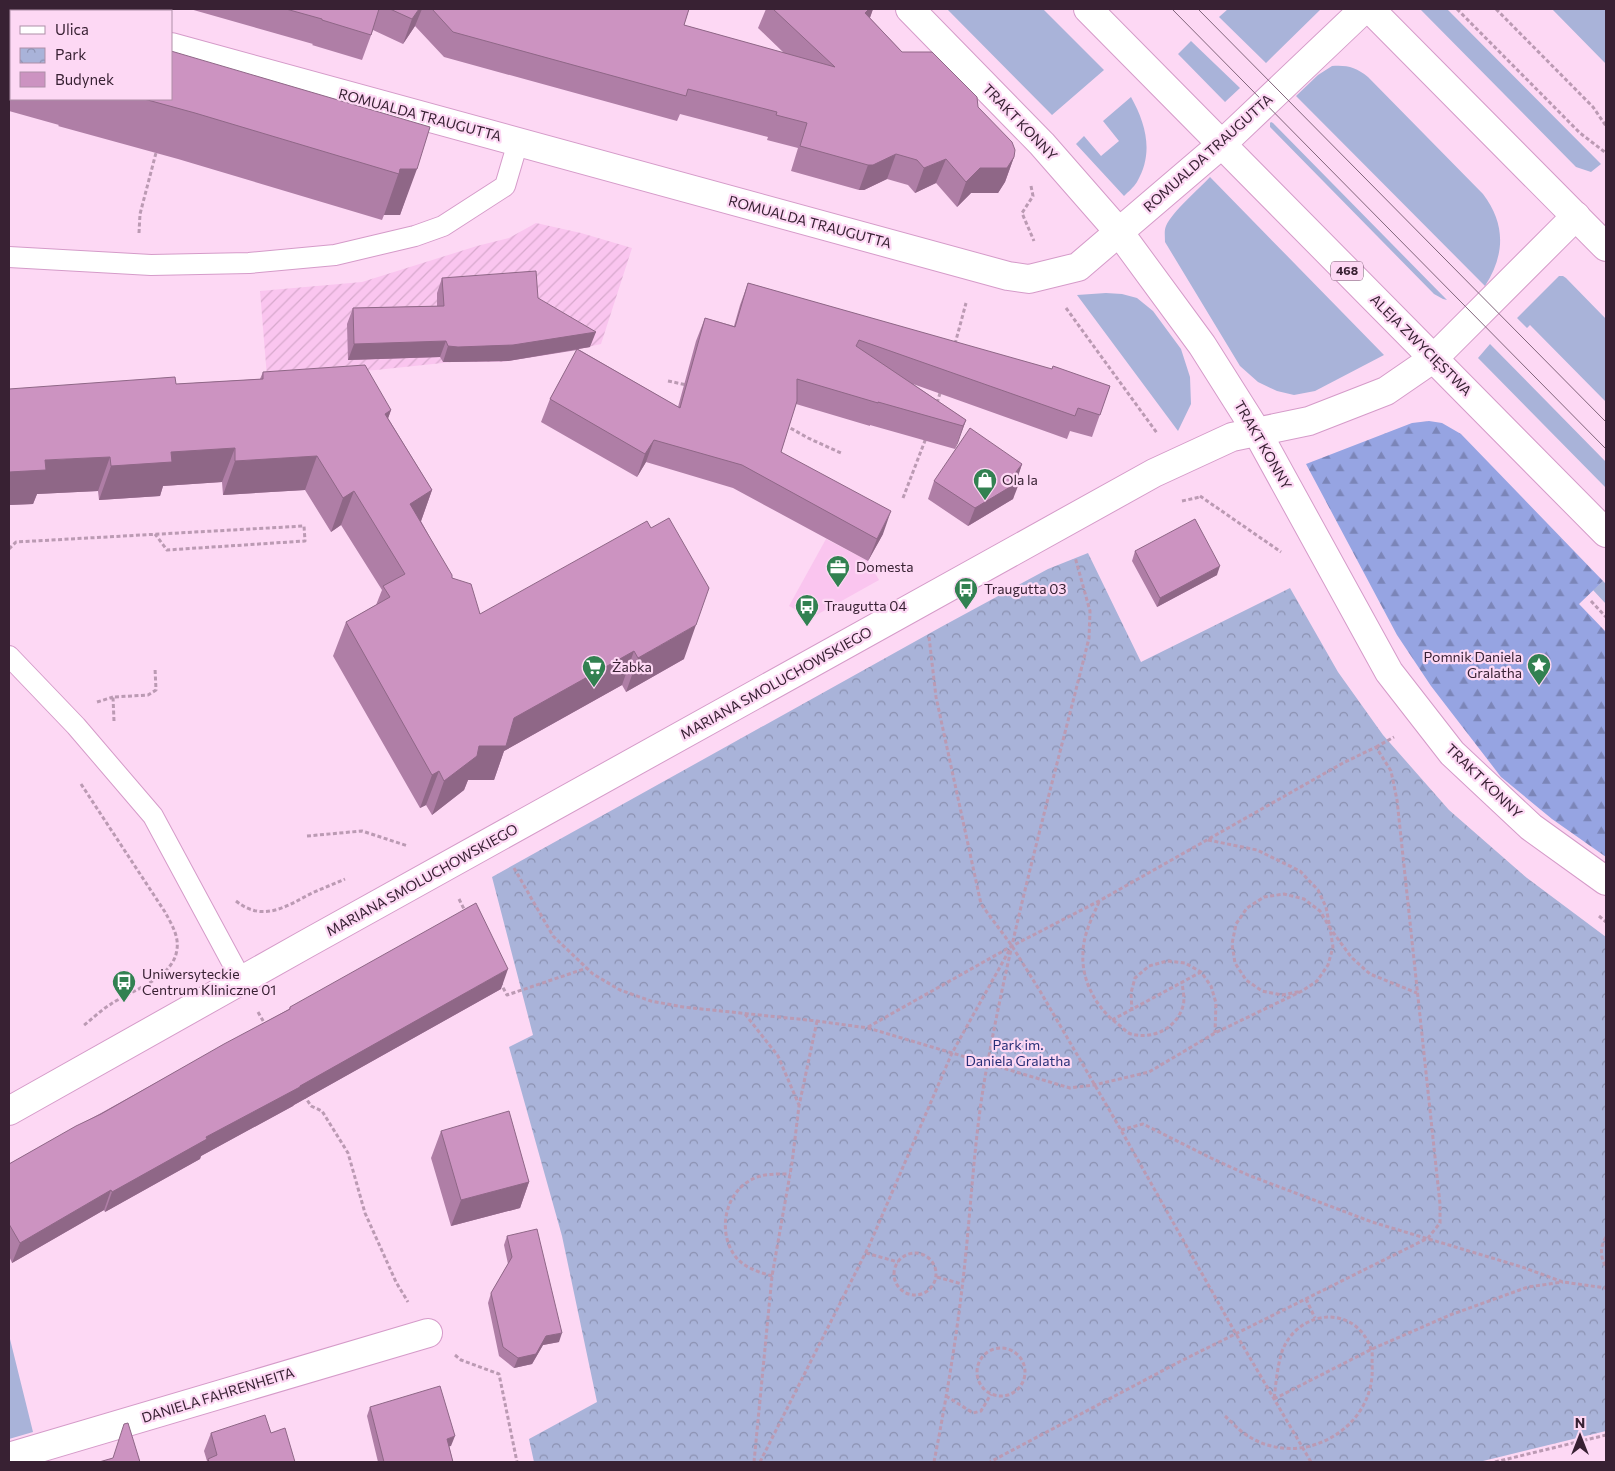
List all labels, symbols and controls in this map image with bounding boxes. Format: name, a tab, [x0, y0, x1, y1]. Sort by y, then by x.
legend	[10, 10, 172, 100]
text: Ulica	[55, 20, 89, 38]
text: Park	[55, 45, 86, 63]
text: Budynek	[55, 70, 114, 88]
street label: TRAKT KONNY	[980, 80, 1061, 163]
street label: ROMUALDA TRAUGUTTA	[337, 85, 504, 145]
street label: ROMUALDA TRAUGUTTA	[1140, 90, 1276, 215]
street label: ROMUALDA TRAUGUTTA	[727, 192, 894, 252]
road number: 468	[1331, 262, 1363, 280]
street label: ALEJA ZWYCIĘSTWA	[1367, 290, 1476, 399]
street label: TRAKT KONNY	[1231, 397, 1296, 492]
shop icon: Ola la	[972, 467, 998, 501]
place label: Ola la	[1002, 471, 1038, 488]
office icon: Domesta	[825, 554, 851, 588]
place label: Domesta	[856, 558, 914, 575]
bus stop icon: Traugutta 03	[953, 576, 979, 610]
place label: Traugutta 03	[984, 580, 1066, 597]
bus stop icon: Traugutta 04	[794, 593, 820, 627]
place label: Traugutta 04	[824, 597, 907, 614]
street label: MARIANA SMOLUCHOWSKIEGO	[677, 623, 875, 742]
place label: Pomnik Daniela Gralatha	[1423, 648, 1522, 681]
place icon: Pomnik Daniela Gralatha	[1526, 652, 1552, 686]
supermarket icon: Żabka	[581, 654, 607, 688]
place label: Żabka	[612, 658, 652, 675]
street label: TRAKT KONNY	[1443, 740, 1526, 821]
street label: MARIANA SMOLUCHOWSKIEGO	[323, 820, 521, 939]
place label: Uniwersyteckie Centrum Kliniczne 01	[142, 965, 276, 998]
bus stop icon: Uniwersyteckie Centrum Kliniczne 01	[111, 969, 137, 1003]
park label: Park im. Daniela Gralatha	[965, 1036, 1071, 1069]
street label: DANIELA FAHRENHEITA	[139, 1363, 297, 1426]
north arrow	[1555, 1411, 1605, 1461]
text: N	[1575, 1414, 1585, 1431]

